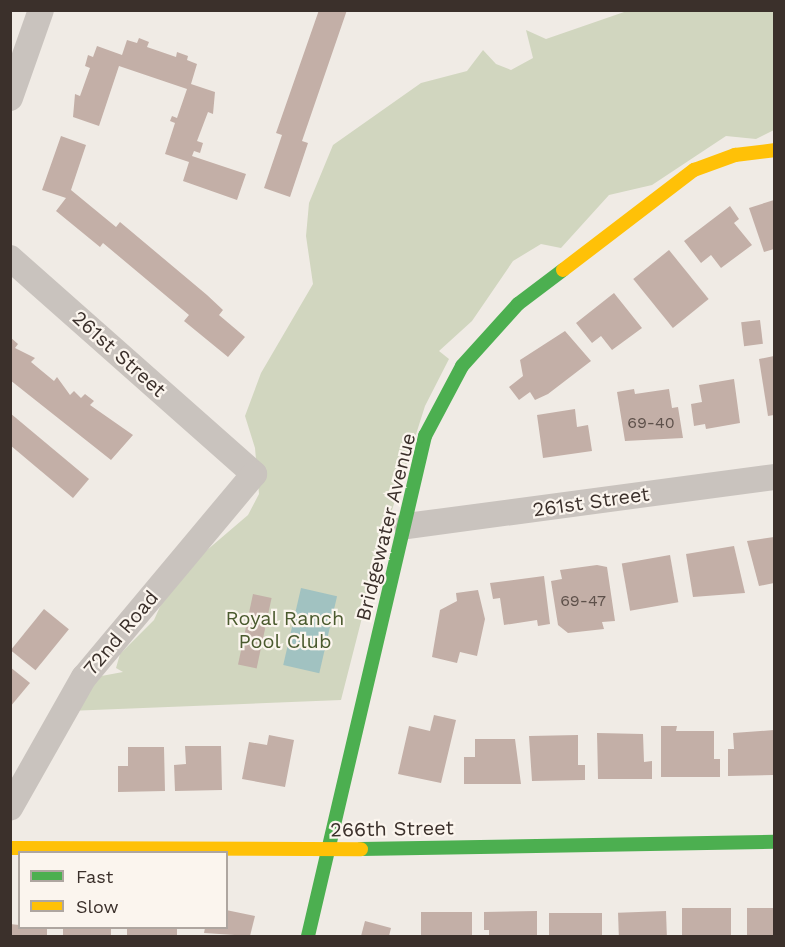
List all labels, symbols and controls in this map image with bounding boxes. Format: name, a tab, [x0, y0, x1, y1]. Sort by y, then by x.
street label: 261st Street	[67, 306, 171, 402]
house number: 69-40	[627, 413, 675, 433]
street label: Bridgewater Avenue	[351, 430, 421, 624]
street label: 261st Street	[531, 482, 651, 522]
street label: 72nd Road	[79, 586, 163, 680]
house number: 69-47	[560, 591, 606, 611]
park label: Royal Ranch Pool Club	[225, 607, 345, 654]
street label: 266th Street	[330, 816, 454, 842]
legend	[18, 851, 228, 929]
text: Fast	[76, 866, 113, 887]
text: Slow	[76, 896, 119, 917]

